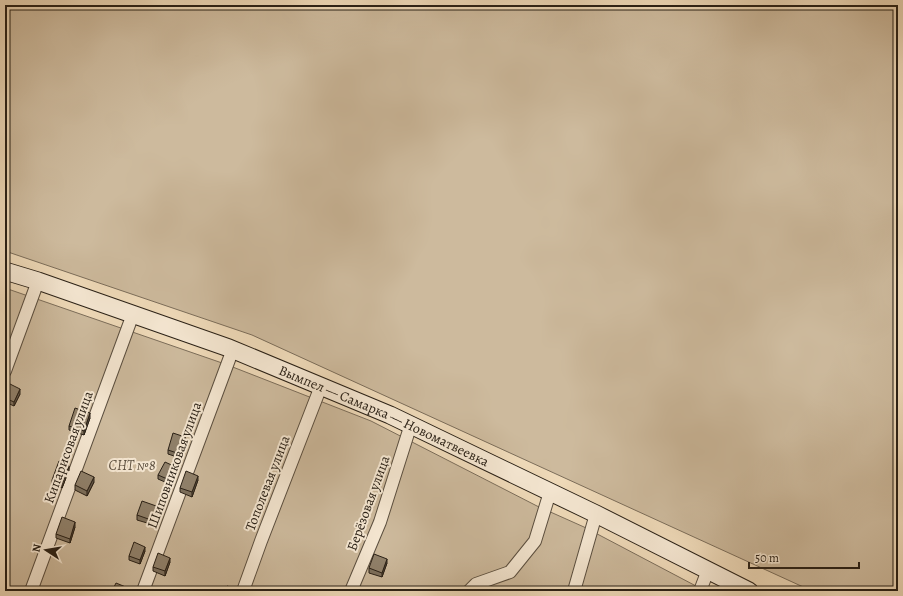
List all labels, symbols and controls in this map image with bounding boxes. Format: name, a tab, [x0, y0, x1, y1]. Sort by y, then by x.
street label: Вымпел — Самарка — Новоматвеевка	[276, 361, 493, 471]
street label: Кипарисовая улица	[39, 388, 98, 506]
street label: Шиповниковая улица	[143, 399, 206, 531]
street label: Тополевая улица	[241, 432, 295, 534]
street label: Берёзовая улица	[342, 452, 395, 553]
park label: СНТ №8	[109, 456, 155, 475]
north arrow	[26, 530, 66, 570]
text: N	[29, 543, 45, 554]
scale bar	[749, 544, 859, 570]
text: 50 m	[755, 550, 779, 566]

